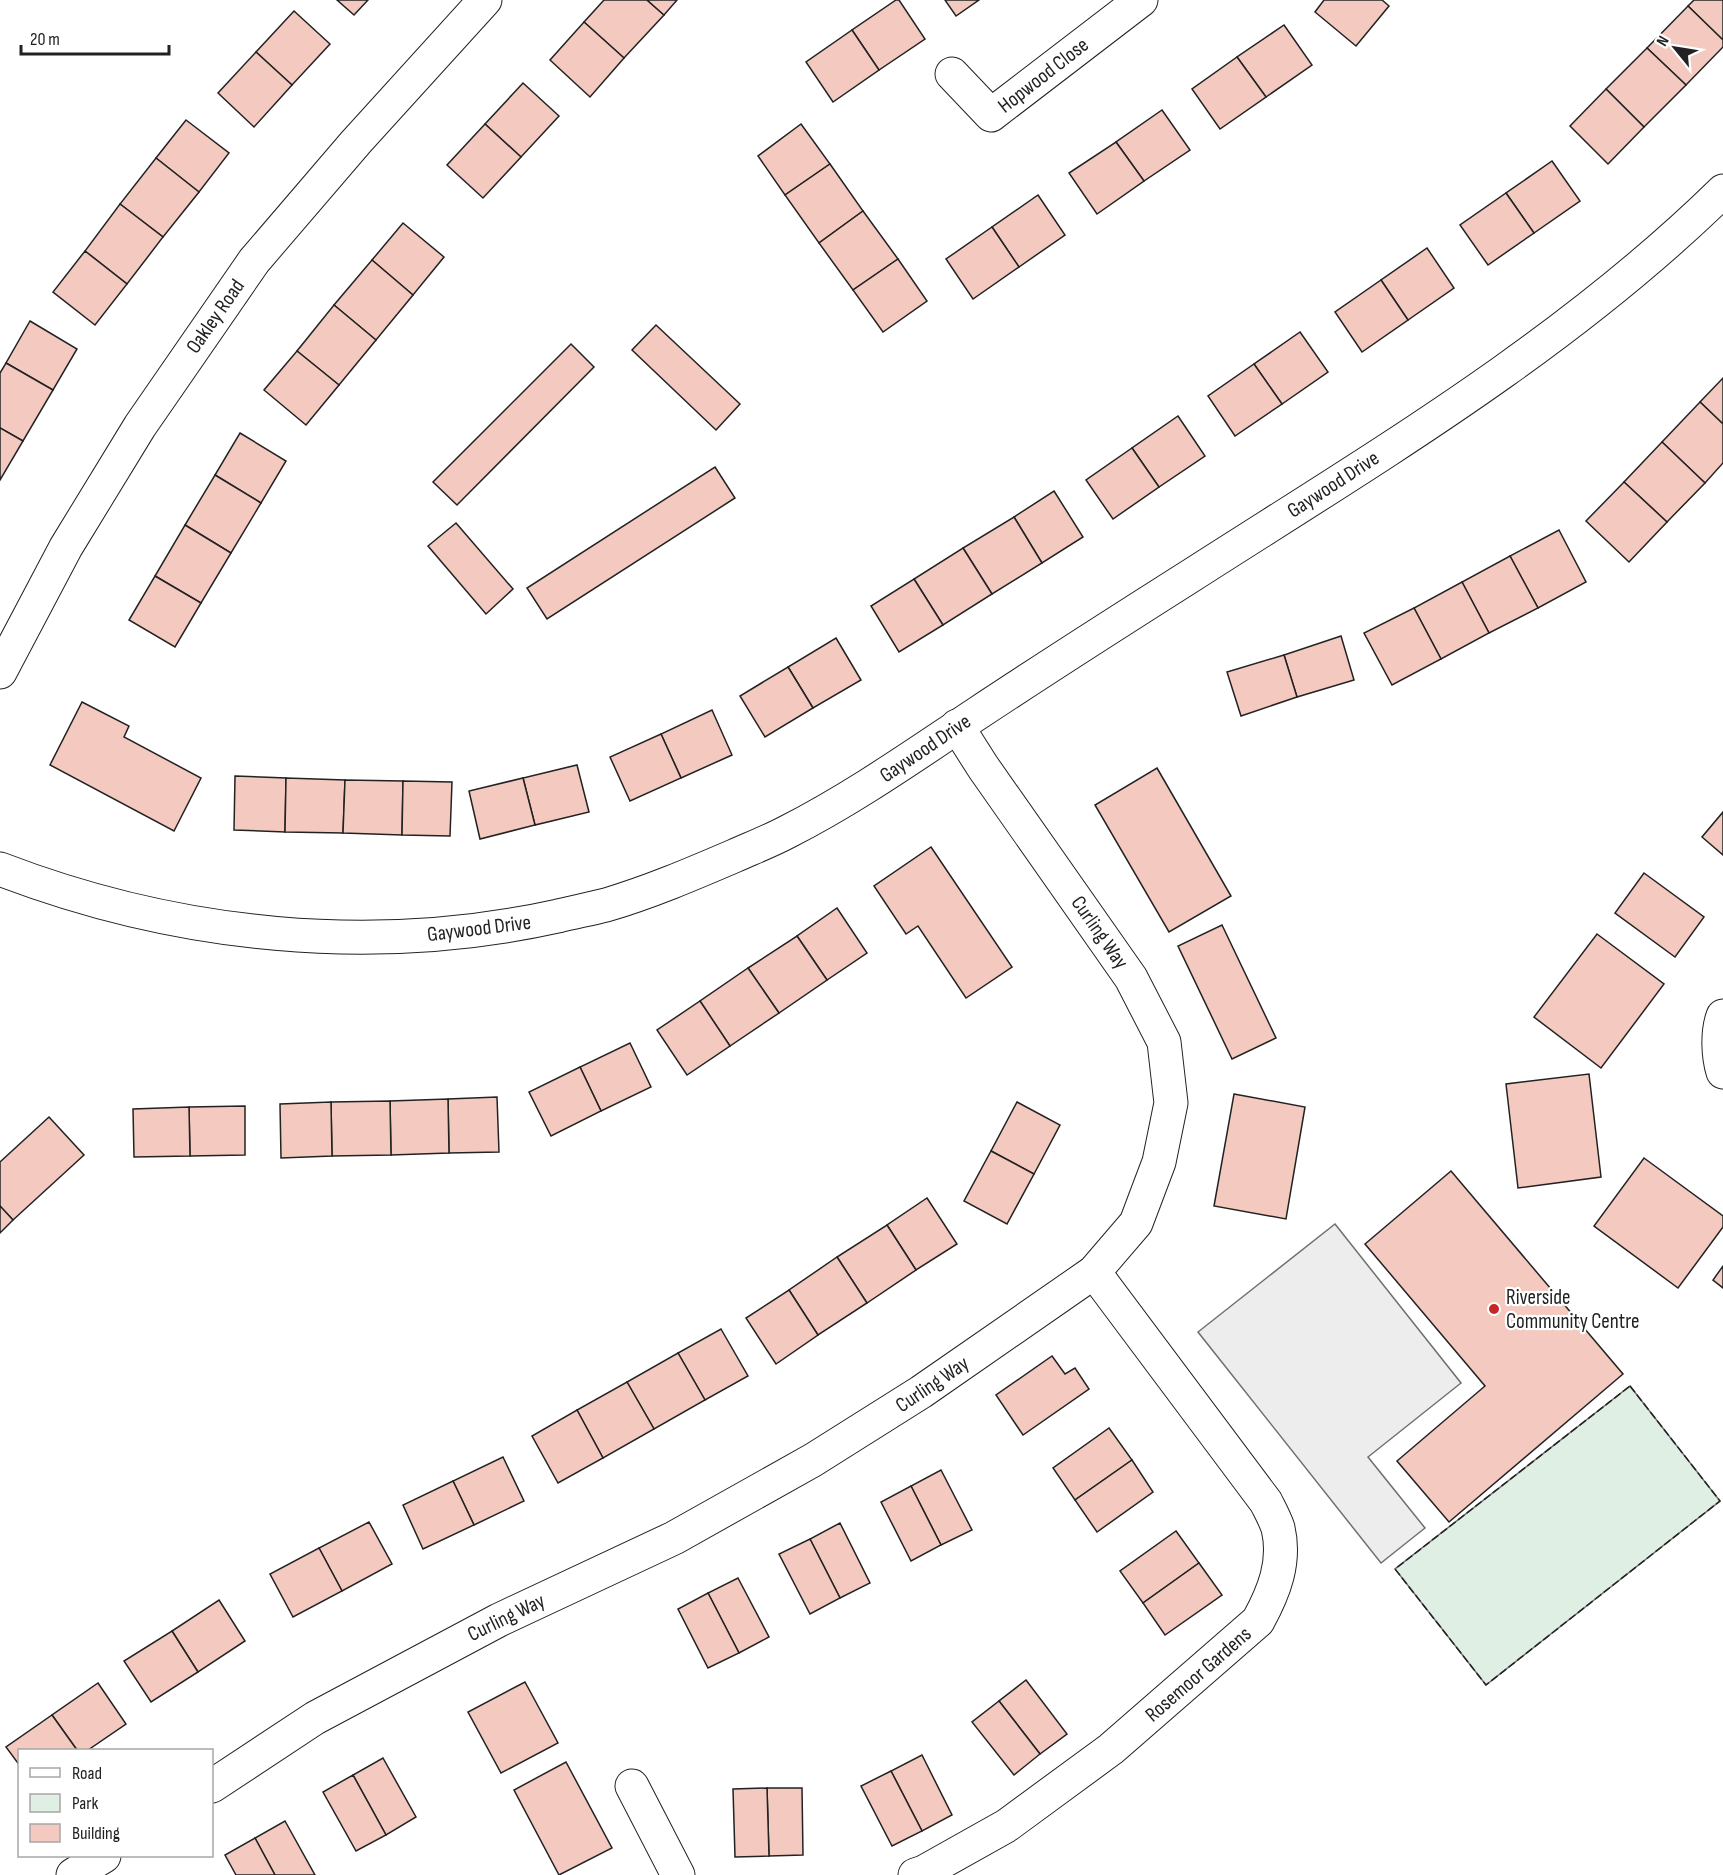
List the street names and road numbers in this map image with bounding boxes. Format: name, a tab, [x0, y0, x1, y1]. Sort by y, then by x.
street label: Hopwood Close	[993, 32, 1094, 118]
street label: Oakley Road	[181, 274, 250, 358]
street label: Gaywood Drive	[1283, 446, 1384, 523]
street label: Gaywood Drive	[875, 709, 976, 788]
street label: Curling Way	[1066, 891, 1134, 973]
street label: Gaywood Drive	[426, 910, 532, 947]
street label: Curling Way	[891, 1351, 974, 1418]
street label: Curling Way	[463, 1588, 549, 1647]
street label: Rosemoor Gardens	[1140, 1622, 1256, 1727]

